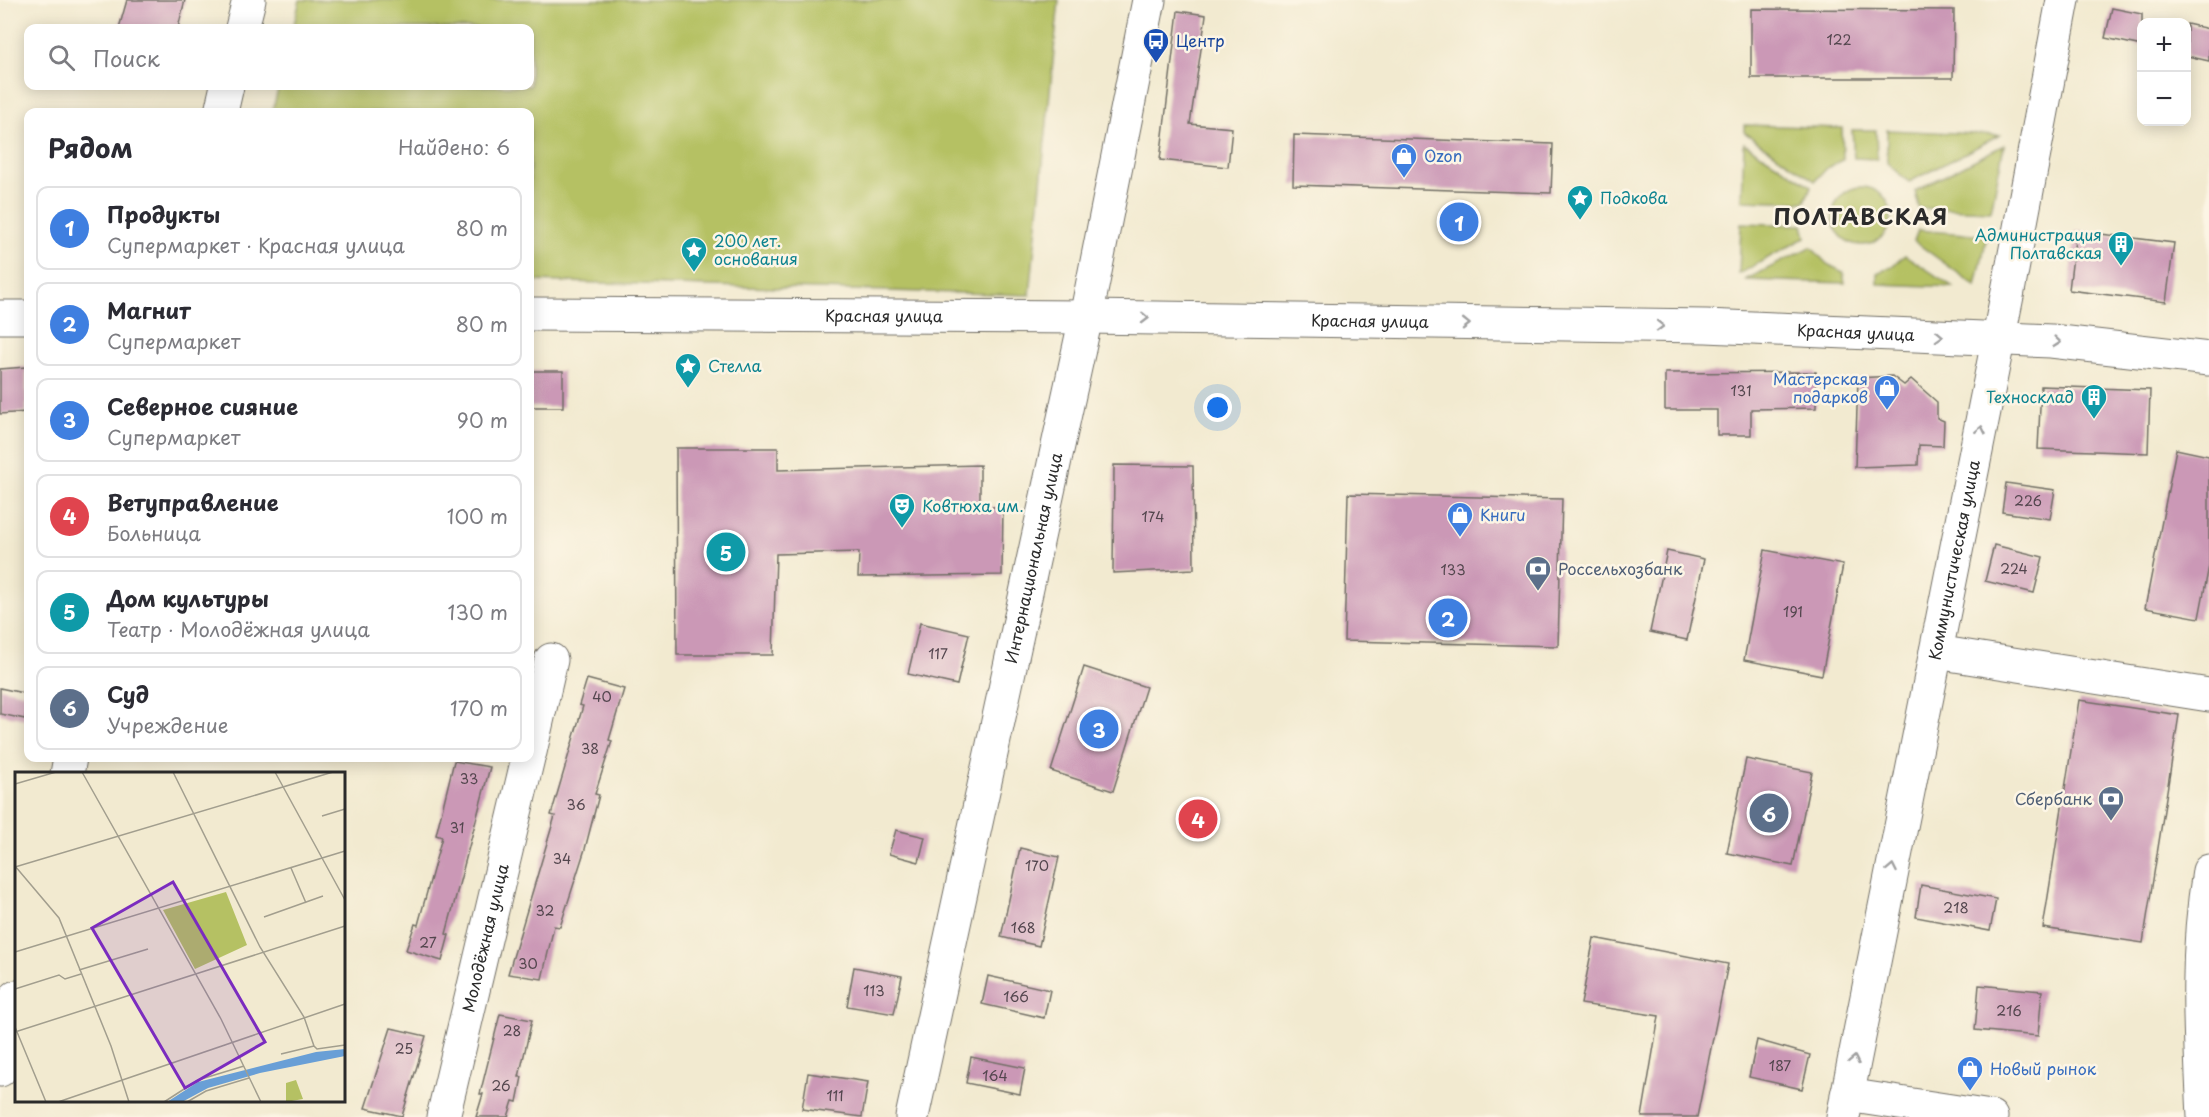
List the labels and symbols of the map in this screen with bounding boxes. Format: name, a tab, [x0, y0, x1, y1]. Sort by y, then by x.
bus stop icon: Центр	[1141, 26, 1171, 64]
place label: Центр	[1176, 28, 1225, 52]
house number: 122	[1826, 29, 1852, 50]
shop icon: Ozon	[1389, 141, 1419, 179]
place label: Ozon	[1424, 143, 1462, 167]
place icon: Подкова	[1565, 183, 1595, 221]
place label: Подкова	[1600, 185, 1668, 209]
district label: ПОЛТАВСКАЯ	[1773, 199, 1949, 232]
pin: 1	[1440, 200, 1478, 244]
place label: Администрация Полтавская	[1975, 222, 2102, 264]
place label: 200 лет. основания	[714, 228, 798, 270]
building icon: Администрация Полтавская	[2106, 229, 2136, 267]
place icon: 200 лет. основания	[679, 235, 709, 273]
street label: Красная улица	[825, 303, 943, 327]
street label: Красная улица	[1311, 307, 1429, 333]
one-way arrow	[1140, 311, 1149, 324]
one-way arrow	[1461, 317, 1470, 330]
street label: Красная улица	[1797, 317, 1915, 346]
one-way arrow	[1656, 320, 1665, 332]
one-way arrow	[1935, 329, 1944, 342]
one-way arrow	[2052, 335, 2061, 348]
place icon: Стелла	[673, 351, 703, 389]
place label: Стелла	[708, 353, 762, 377]
place label: Мастерская подарков	[1773, 366, 1868, 408]
shop icon: Мастерская подарков	[1872, 373, 1902, 411]
house number: 131	[1731, 380, 1751, 401]
building icon: Техносклад	[2079, 382, 2109, 420]
place label: Техносклад	[1986, 384, 2074, 408]
your location	[1203, 393, 1232, 422]
one-way arrow	[1974, 426, 1987, 436]
street label: Интернациональная улица	[998, 450, 1067, 666]
street label: Коммунистическая улица	[1922, 458, 1985, 662]
house number: 226	[2014, 490, 2042, 511]
theatre icon: Ковтюха им.	[887, 491, 917, 529]
place label: Ковтюха им.	[922, 493, 1024, 517]
shop icon: Книги	[1445, 500, 1475, 538]
place label: Книги	[1480, 502, 1526, 526]
house number: 174	[1141, 506, 1165, 527]
pin: 5	[706, 530, 746, 574]
bank icon: Россельхозбанк	[1523, 554, 1553, 592]
place label: Россельхозбанк	[1558, 556, 1683, 580]
house number: 224	[2000, 558, 2028, 579]
house number: 133	[1440, 559, 1466, 580]
pin: 2	[1428, 596, 1468, 640]
house number: 191	[1783, 601, 1803, 622]
house number: 117	[928, 643, 948, 664]
house number: 40	[592, 686, 612, 707]
pin: 3	[1080, 706, 1118, 752]
house number: 38	[581, 738, 599, 759]
house number: 33	[460, 768, 478, 789]
inset map	[15, 772, 345, 1102]
bank icon: Сбербанк	[2096, 784, 2126, 822]
place label: Сбербанк	[2015, 786, 2092, 810]
pin: 6	[1750, 790, 1788, 836]
house number: 36	[566, 794, 586, 815]
pin: 4	[1178, 796, 1218, 842]
house number: 31	[450, 817, 464, 838]
house number: 34	[553, 848, 571, 869]
house number: 170	[1025, 855, 1049, 876]
street label: Молодёжная улица	[455, 861, 514, 1014]
one-way arrow	[1885, 864, 1898, 874]
house number: 218	[1943, 897, 1969, 918]
house number: 32	[536, 900, 554, 921]
house number: 168	[1011, 917, 1035, 938]
house number: 27	[419, 932, 437, 953]
house number: 30	[518, 953, 538, 974]
house number: 113	[863, 980, 885, 1001]
house number: 166	[1003, 986, 1029, 1007]
house number: 216	[1996, 1000, 2022, 1021]
house number: 28	[503, 1020, 521, 1041]
house number: 25	[395, 1038, 413, 1059]
shop icon: Новый рынок	[1955, 1054, 1985, 1092]
house number: 187	[1769, 1055, 1791, 1076]
one-way arrow	[1847, 1055, 1860, 1065]
place label: Новый рынок	[1990, 1056, 2097, 1080]
house number: 164	[982, 1065, 1008, 1086]
house number: 26	[491, 1075, 511, 1096]
house number: 111	[826, 1085, 844, 1106]

